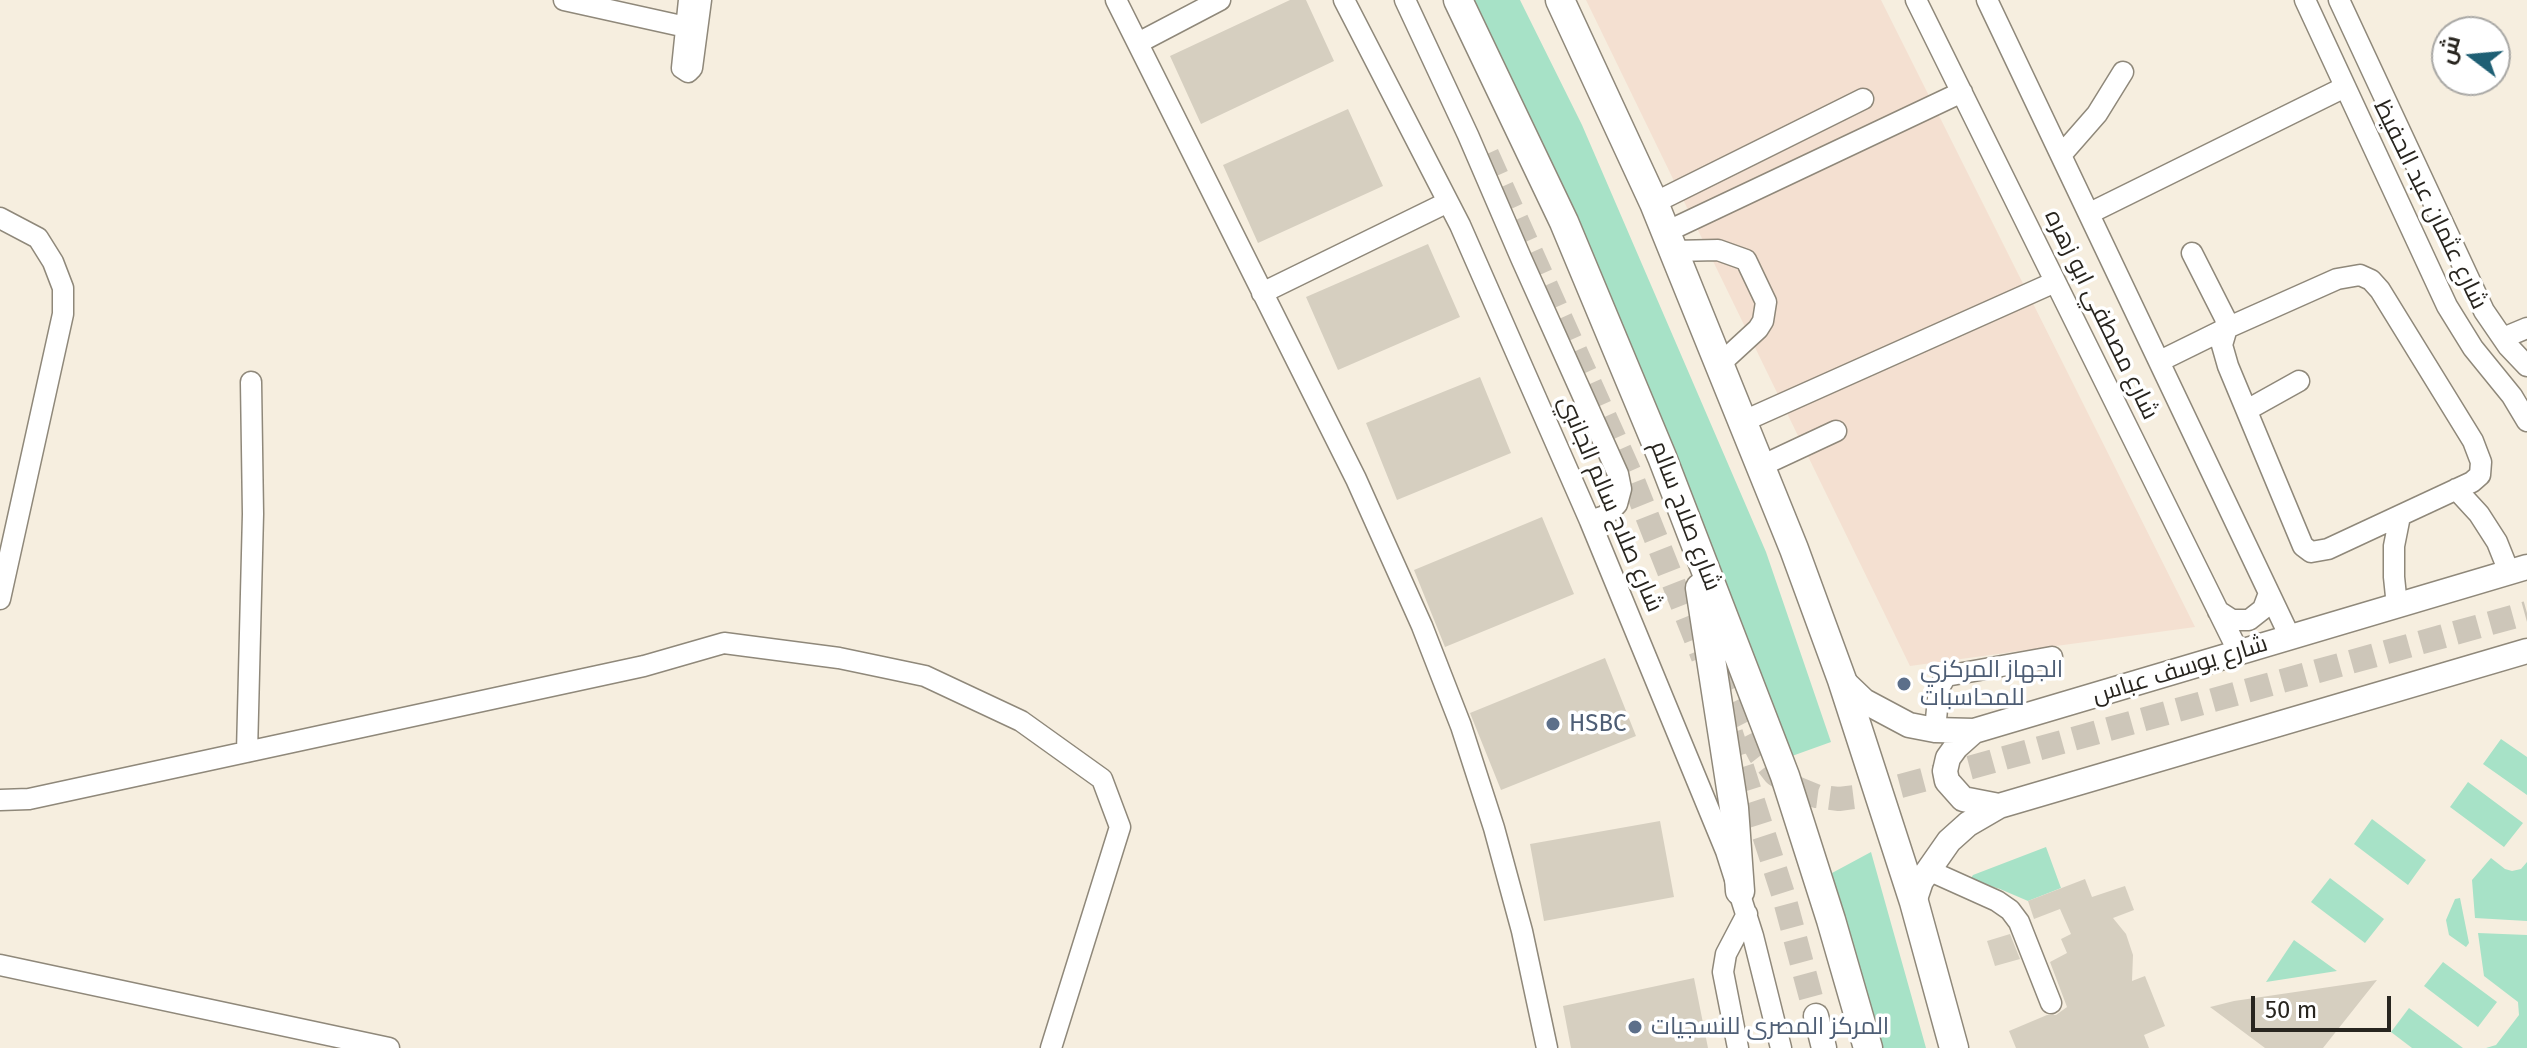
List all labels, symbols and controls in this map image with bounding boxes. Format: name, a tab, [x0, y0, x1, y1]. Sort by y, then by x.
north arrow	[2431, 16, 2511, 96]
text: ش	[2433, 33, 2466, 67]
street label: شارع عثمان عبد الحفيظ	[2367, 96, 2493, 314]
street label: شارع مصطفي ابو زهره	[2038, 206, 2164, 424]
street label: شارع صلاح سالم الجانبي	[1551, 391, 1669, 617]
street label: شارع صلاح سالم	[1643, 437, 1727, 595]
street label: شارع يوسف عباس	[2089, 630, 2271, 710]
place label: الجهاز المركزي للمحاسبات	[1920, 656, 2063, 712]
marker: الجهاز المركزي للمحاسبات	[1895, 675, 1913, 693]
place label: HSBC	[1569, 710, 1626, 738]
marker: HSBC	[1544, 715, 1562, 733]
scale bar	[2255, 980, 2395, 1030]
text: 50 m	[2265, 996, 2317, 1024]
place label: المركز المصرى للنسجيات	[1651, 1013, 1889, 1041]
marker: المركز المصرى للنسجيات	[1626, 1018, 1644, 1036]

